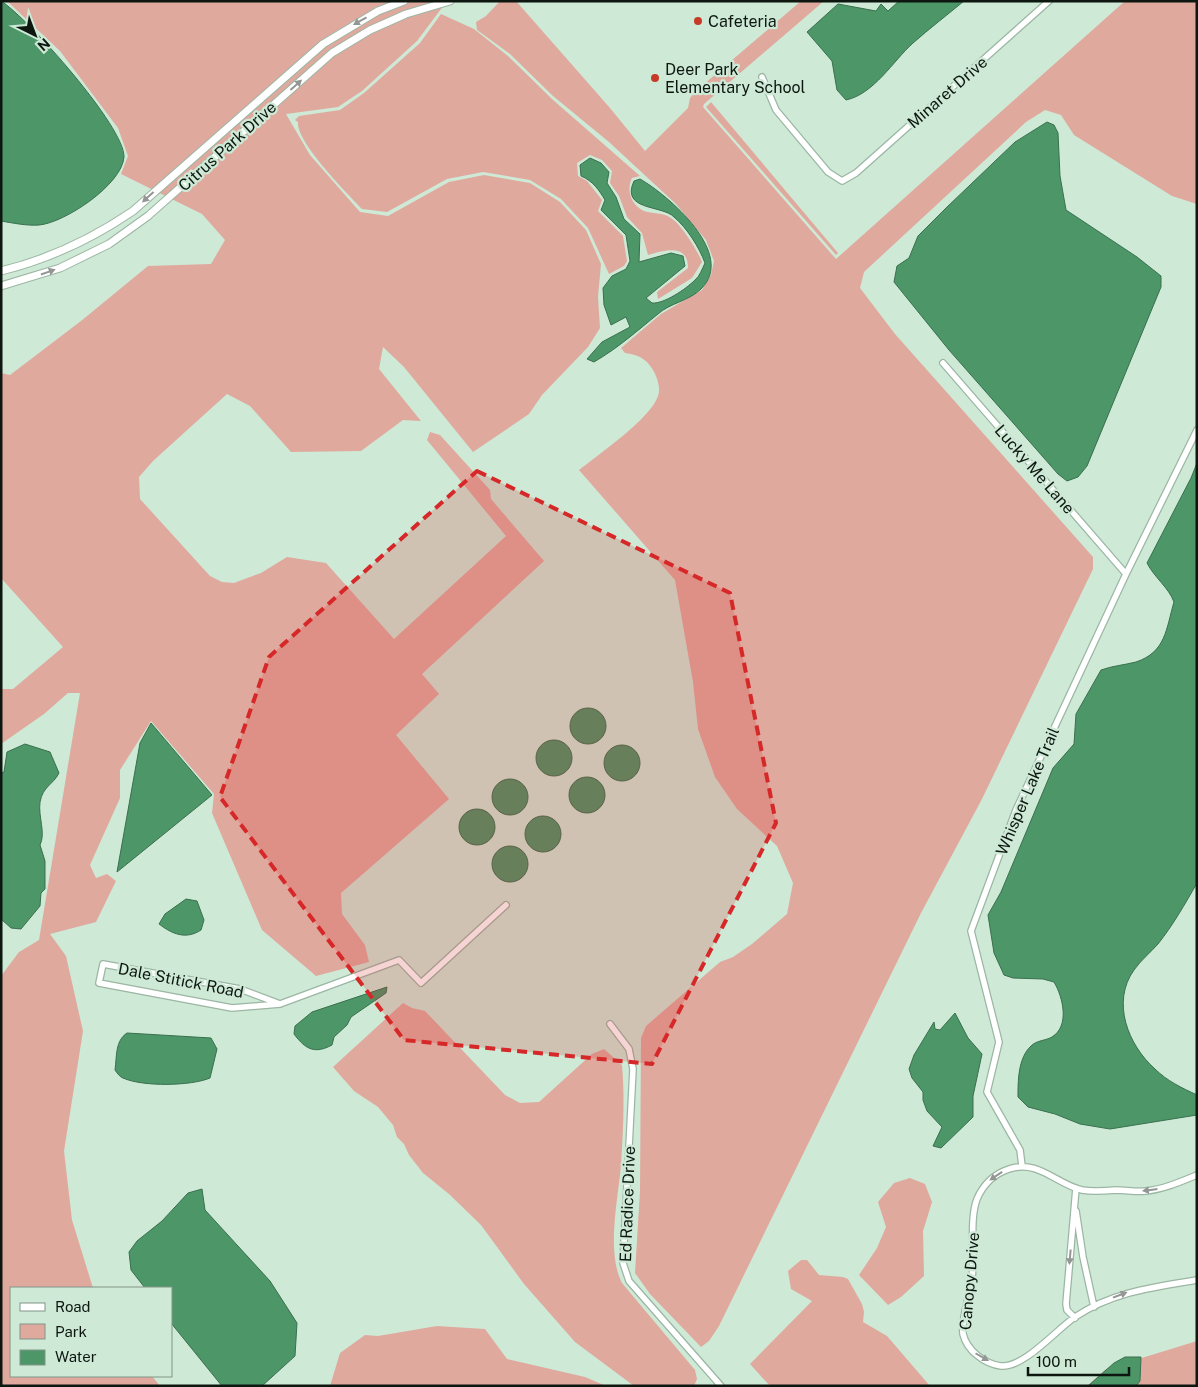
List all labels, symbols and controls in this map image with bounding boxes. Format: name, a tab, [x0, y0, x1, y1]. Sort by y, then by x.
north arrow	[10, 10, 60, 60]
place label: Cafeteria	[708, 12, 777, 31]
marker: Cafeteria	[692, 15, 704, 27]
one-way arrow	[353, 17, 367, 25]
text: N	[34, 35, 53, 54]
street label: Minaret Drive	[904, 53, 991, 132]
place label: Deer Park Elementary School	[665, 60, 806, 97]
marker: Deer Park Elementary School	[649, 72, 661, 84]
one-way arrow	[289, 79, 302, 90]
street label: Citrus Park Drive	[175, 98, 280, 195]
one-way arrow	[142, 192, 155, 203]
one-way arrow	[41, 268, 56, 276]
street label: Lucky Me Lane	[991, 421, 1078, 518]
street label: Whisper Lake Trail	[992, 724, 1063, 858]
street label: Dale Stitick Road	[117, 959, 245, 1002]
street label: Ed Radice Drive	[616, 1146, 639, 1262]
one-way arrow	[989, 1172, 1003, 1181]
one-way arrow	[1142, 1186, 1158, 1194]
street label: Canopy Drive	[956, 1231, 983, 1331]
one-way arrow	[1065, 1249, 1073, 1265]
legend	[10, 1287, 172, 1377]
one-way arrow	[1113, 1291, 1128, 1299]
text: Road	[55, 1298, 91, 1315]
text: Park	[55, 1323, 87, 1340]
scale bar	[1028, 1344, 1129, 1376]
text: Water	[55, 1348, 97, 1365]
one-way arrow	[975, 1353, 988, 1362]
text: 100 m	[1036, 1353, 1077, 1370]

